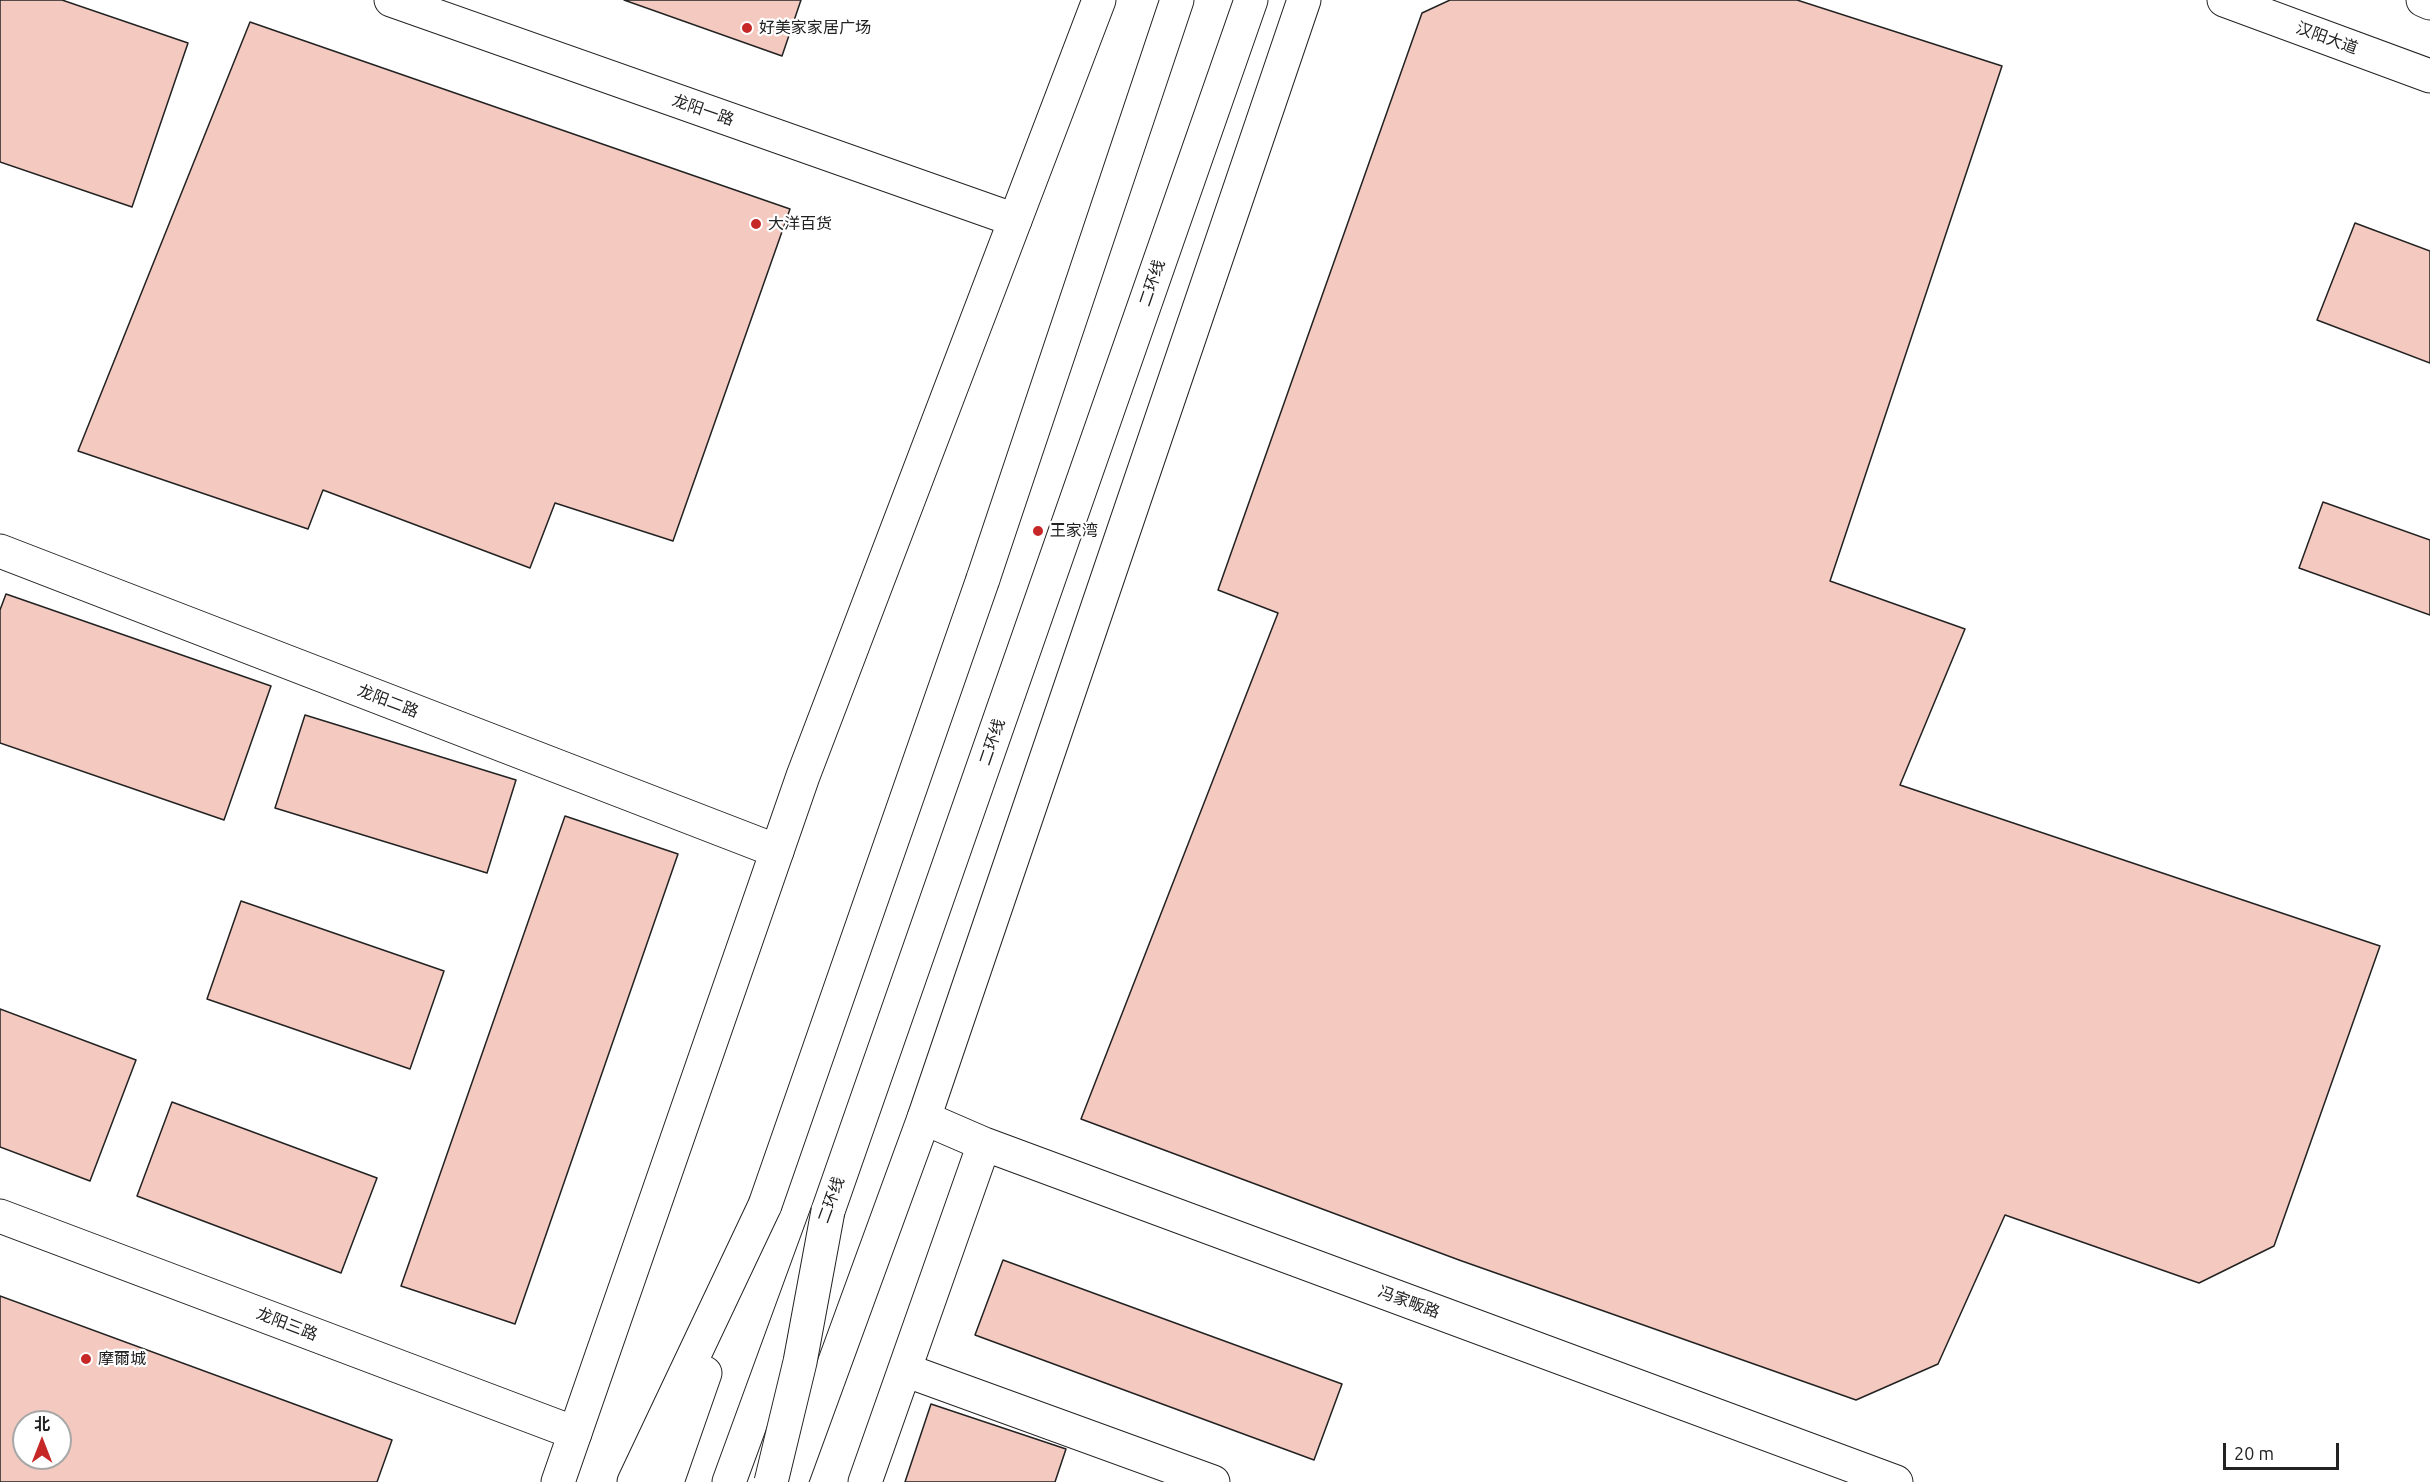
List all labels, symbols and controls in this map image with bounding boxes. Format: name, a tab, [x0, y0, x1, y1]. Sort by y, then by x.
place label: 好美家家居广场	[759, 18, 871, 38]
street label: 汉阳大道	[2294, 18, 2360, 58]
marker: 好美家家居广场	[740, 21, 754, 35]
street label: 龙阳一路	[670, 91, 736, 129]
place label: 大洋百货	[768, 214, 832, 234]
marker: 大洋百货	[749, 217, 763, 231]
street label: 二环线	[1135, 257, 1169, 309]
place label: 王家湾	[1050, 521, 1098, 541]
marker: 王家湾	[1031, 524, 1045, 538]
street label: 龙阳二路	[355, 681, 421, 721]
street label: 二环线	[975, 716, 1009, 768]
street label: 二环线	[814, 1174, 848, 1226]
street label: 冯家畈路	[1376, 1282, 1442, 1322]
street label: 龙阳三路	[254, 1304, 320, 1344]
place label: 摩爾城	[98, 1349, 146, 1369]
marker: 摩爾城	[79, 1352, 93, 1366]
north arrow	[12, 1410, 72, 1470]
text: 北	[34, 1415, 50, 1433]
scale bar	[2226, 1431, 2342, 1469]
text: 20 m	[2234, 1443, 2274, 1463]

